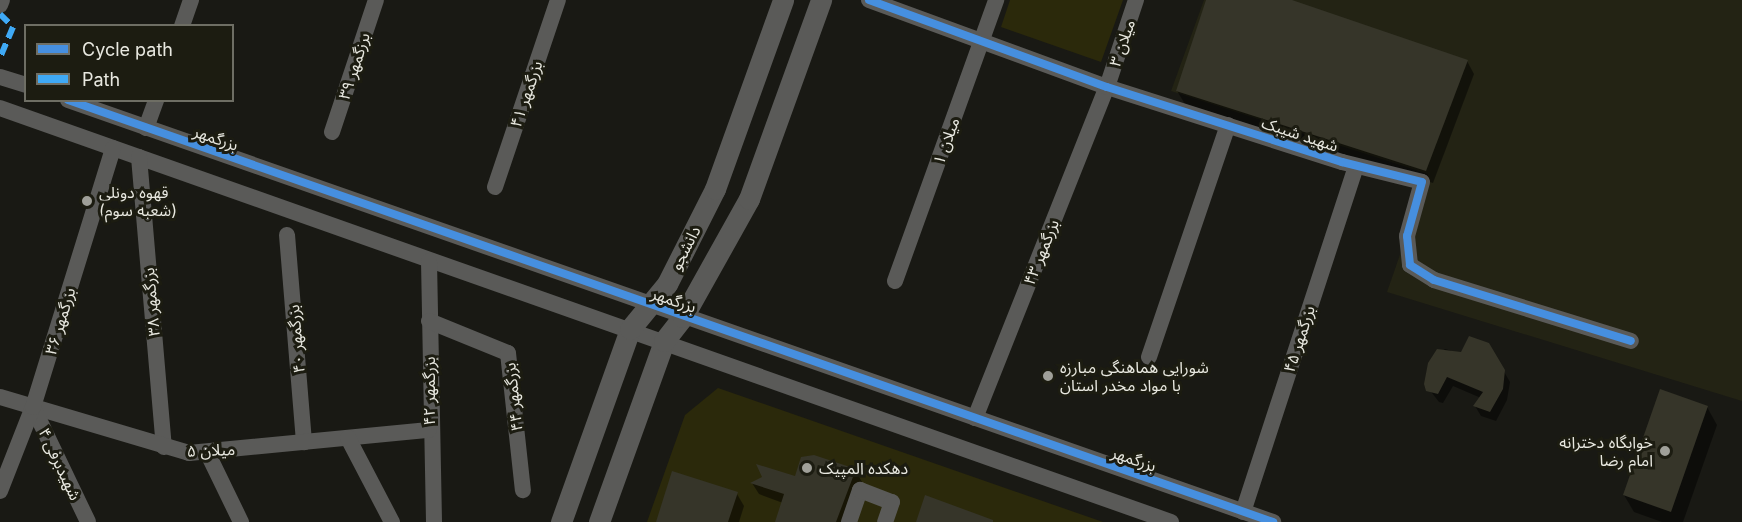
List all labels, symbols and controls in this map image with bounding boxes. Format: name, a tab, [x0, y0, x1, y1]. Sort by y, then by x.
street label: میلان ۳	[1105, 17, 1139, 69]
legend	[24, 24, 234, 102]
street label: برزگمهر ۳۹	[334, 30, 374, 102]
text: Cycle path	[82, 39, 173, 60]
street label: بزرگمهر ۴۱	[506, 58, 546, 130]
text: Path	[82, 69, 120, 90]
street label: شهید شیبک	[1259, 113, 1341, 155]
street label: میلان ۱	[929, 115, 963, 167]
street label: بزرگمهر	[191, 121, 241, 155]
place label: قهوه دونلی (شعبه سوم)	[99, 182, 177, 220]
marker: قهوه دونلی (شعبه سوم)	[80, 194, 94, 208]
street label: بزرگمهر ۴۳	[1019, 216, 1063, 288]
street label: دانشجو	[666, 223, 704, 273]
street label: بزرگمهر ۳۸	[138, 267, 164, 337]
street label: بزرگمهر	[649, 283, 699, 317]
street label: بزرگمهر ۳۶	[41, 285, 79, 357]
street label: بزرگمهر ۴۵	[1279, 303, 1319, 375]
street label: بزرگمهر ۴۰	[283, 304, 309, 374]
street label: بزرگمهر ۴۲	[419, 357, 439, 425]
place label: شورایی هماهنگی مبارزه با مواد مخدر استان	[1060, 357, 1209, 395]
street label: بزرگمهر ۴۴	[500, 362, 526, 432]
marker: شورایی هماهنگی مبارزه با مواد مخدر استان	[1041, 369, 1055, 383]
street label: شهیدبرفی ۴	[35, 425, 85, 503]
place label: خوابگاه دخترانه امام رضا	[1559, 432, 1653, 470]
street label: میلان ۵	[186, 440, 236, 460]
street label: بزرگمهر	[1109, 442, 1159, 476]
marker: خوابگاه دخترانه امام رضا	[1658, 444, 1672, 458]
place label: دهکده المپیک	[819, 458, 908, 478]
marker: دهکده المپیک	[800, 461, 814, 475]

